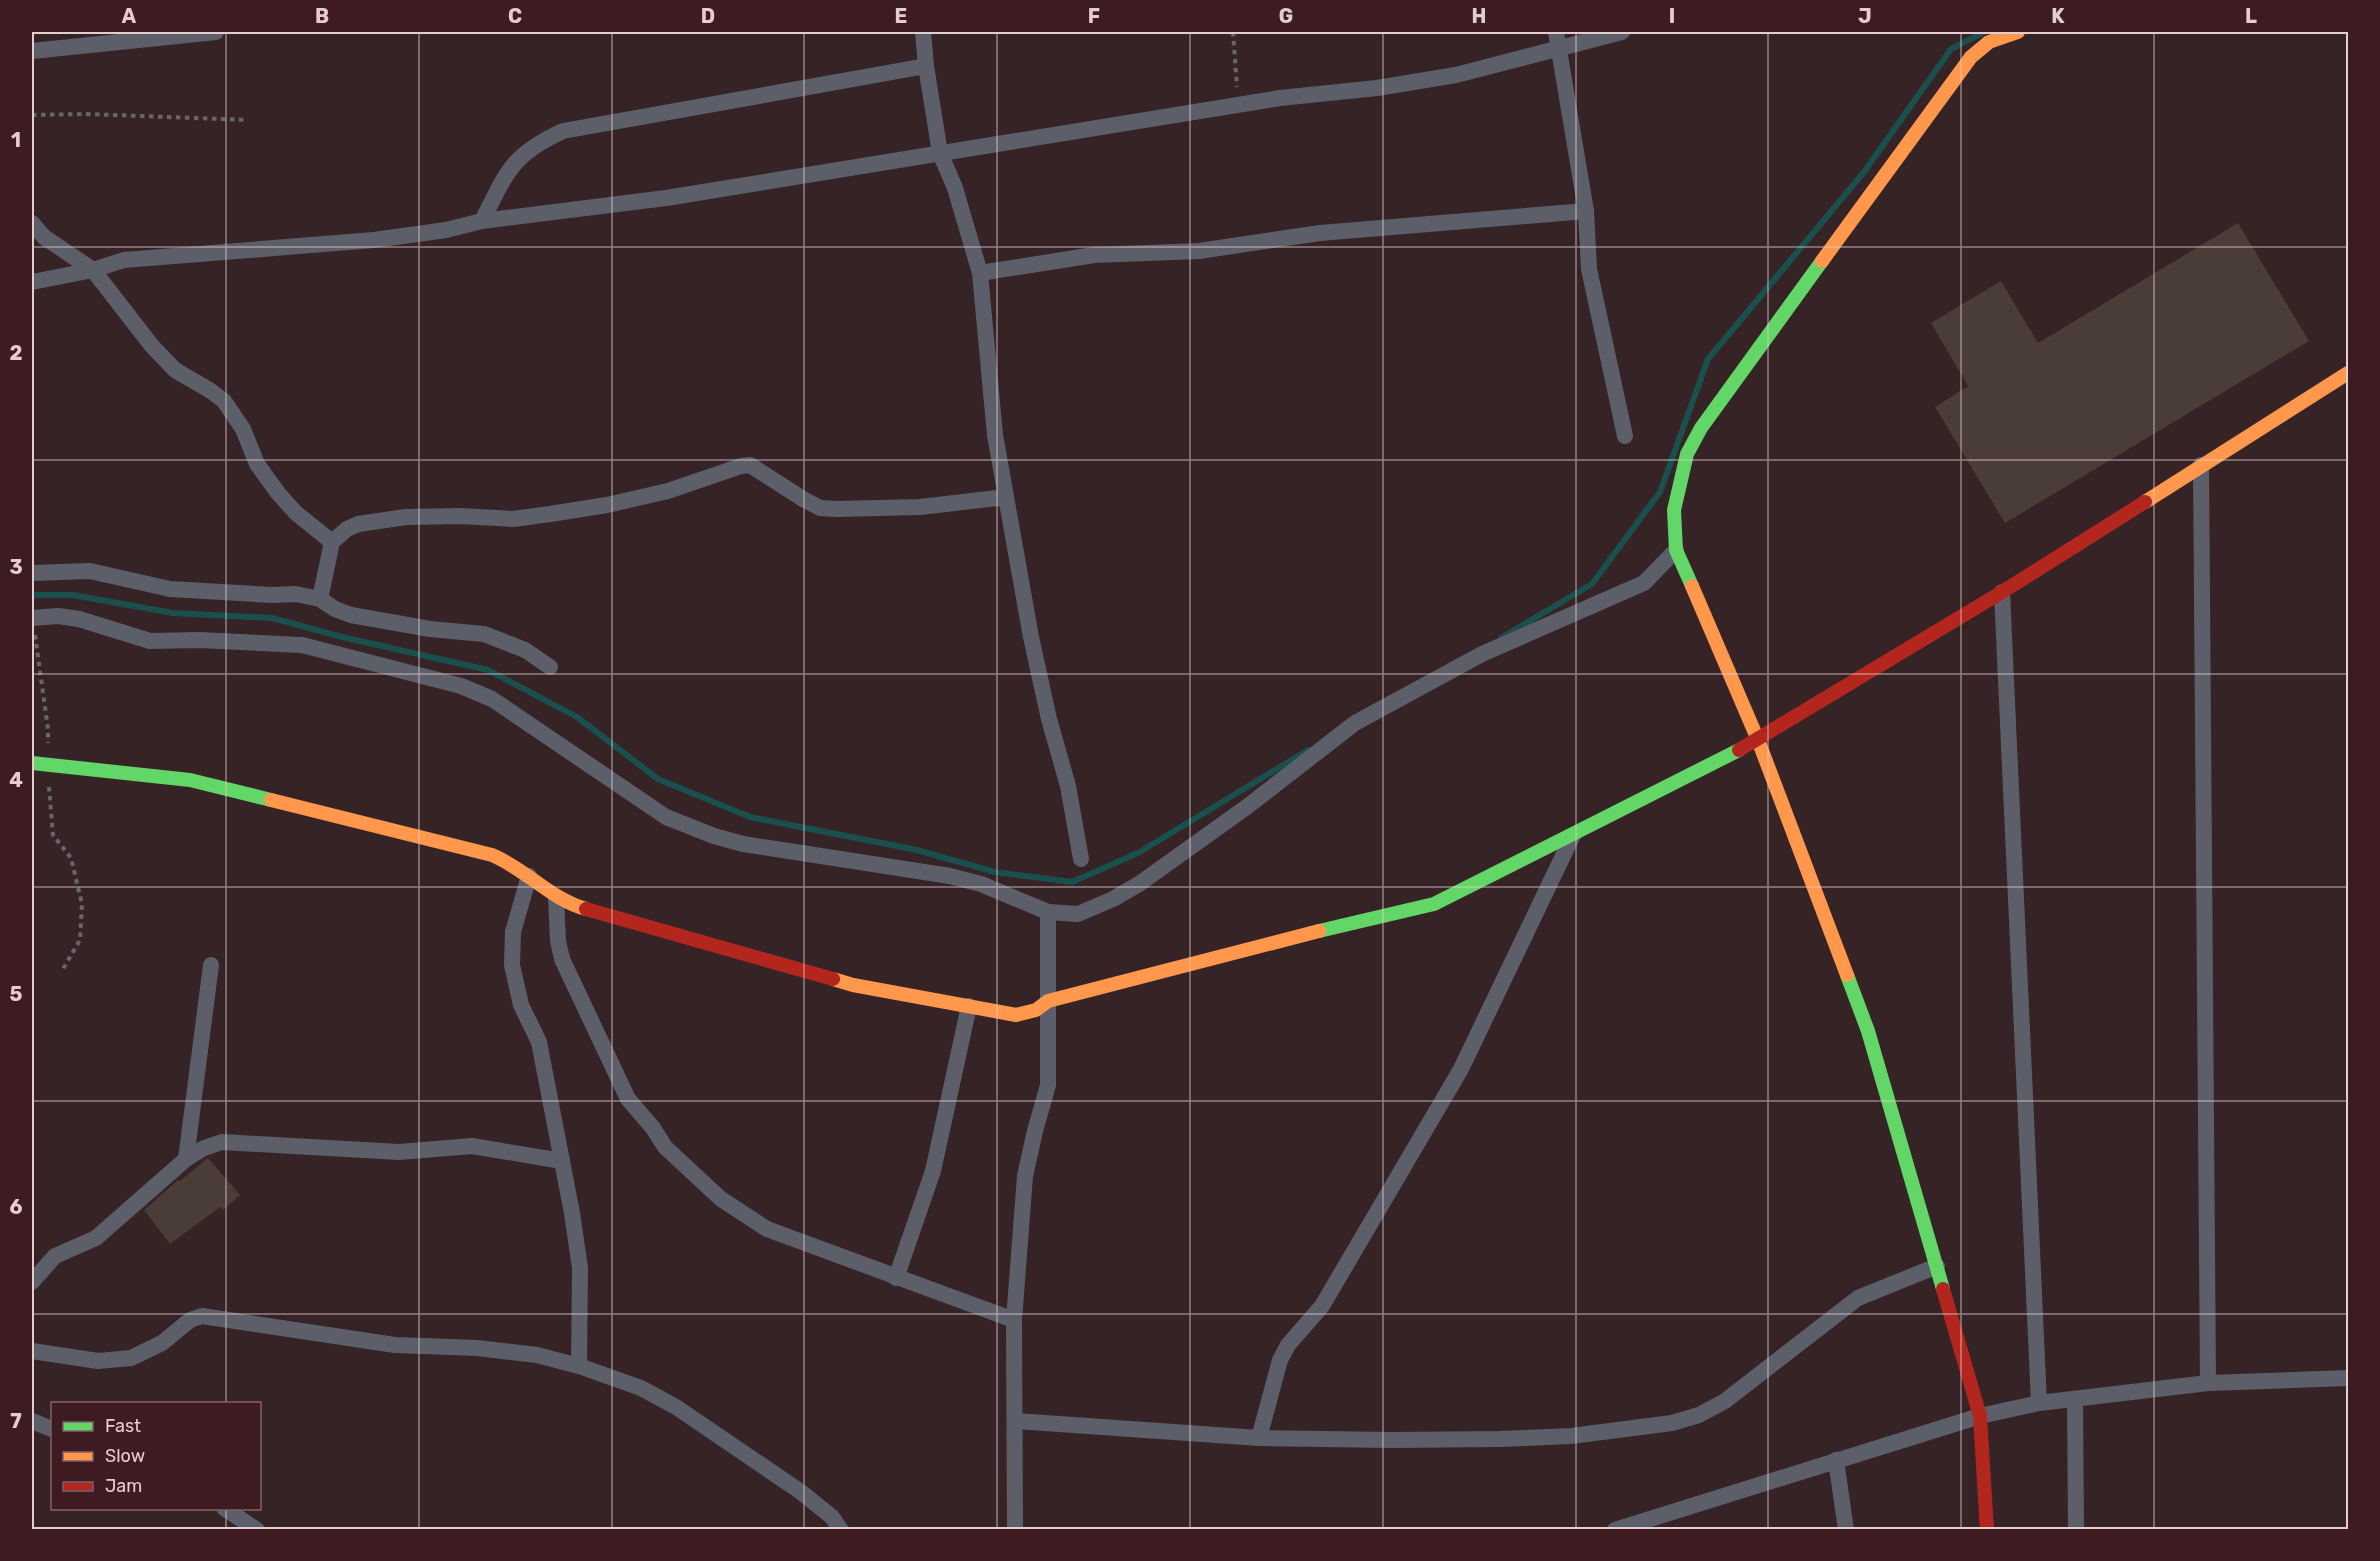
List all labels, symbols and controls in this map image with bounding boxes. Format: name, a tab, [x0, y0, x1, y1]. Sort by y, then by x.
text: A	[122, 4, 137, 28]
text: B	[315, 4, 329, 28]
text: C	[508, 4, 522, 28]
text: D	[701, 4, 715, 28]
text: E	[895, 4, 907, 28]
text: F	[1088, 4, 1100, 28]
text: G	[1279, 4, 1293, 28]
text: H	[1472, 4, 1486, 28]
text: I	[1669, 4, 1675, 28]
text: J	[1858, 4, 1872, 28]
text: K	[2051, 4, 2065, 28]
text: L	[2245, 4, 2257, 28]
text: 1	[11, 128, 21, 152]
text: 2	[10, 341, 23, 365]
text: 3	[9, 555, 23, 579]
text: 4	[9, 768, 23, 792]
text: 5	[10, 982, 23, 1006]
text: 6	[9, 1195, 23, 1219]
legend	[51, 1402, 261, 1510]
text: 7	[10, 1409, 22, 1433]
text: Fast	[105, 1415, 141, 1437]
text: Slow	[105, 1445, 145, 1467]
text: Jam	[105, 1475, 142, 1497]

